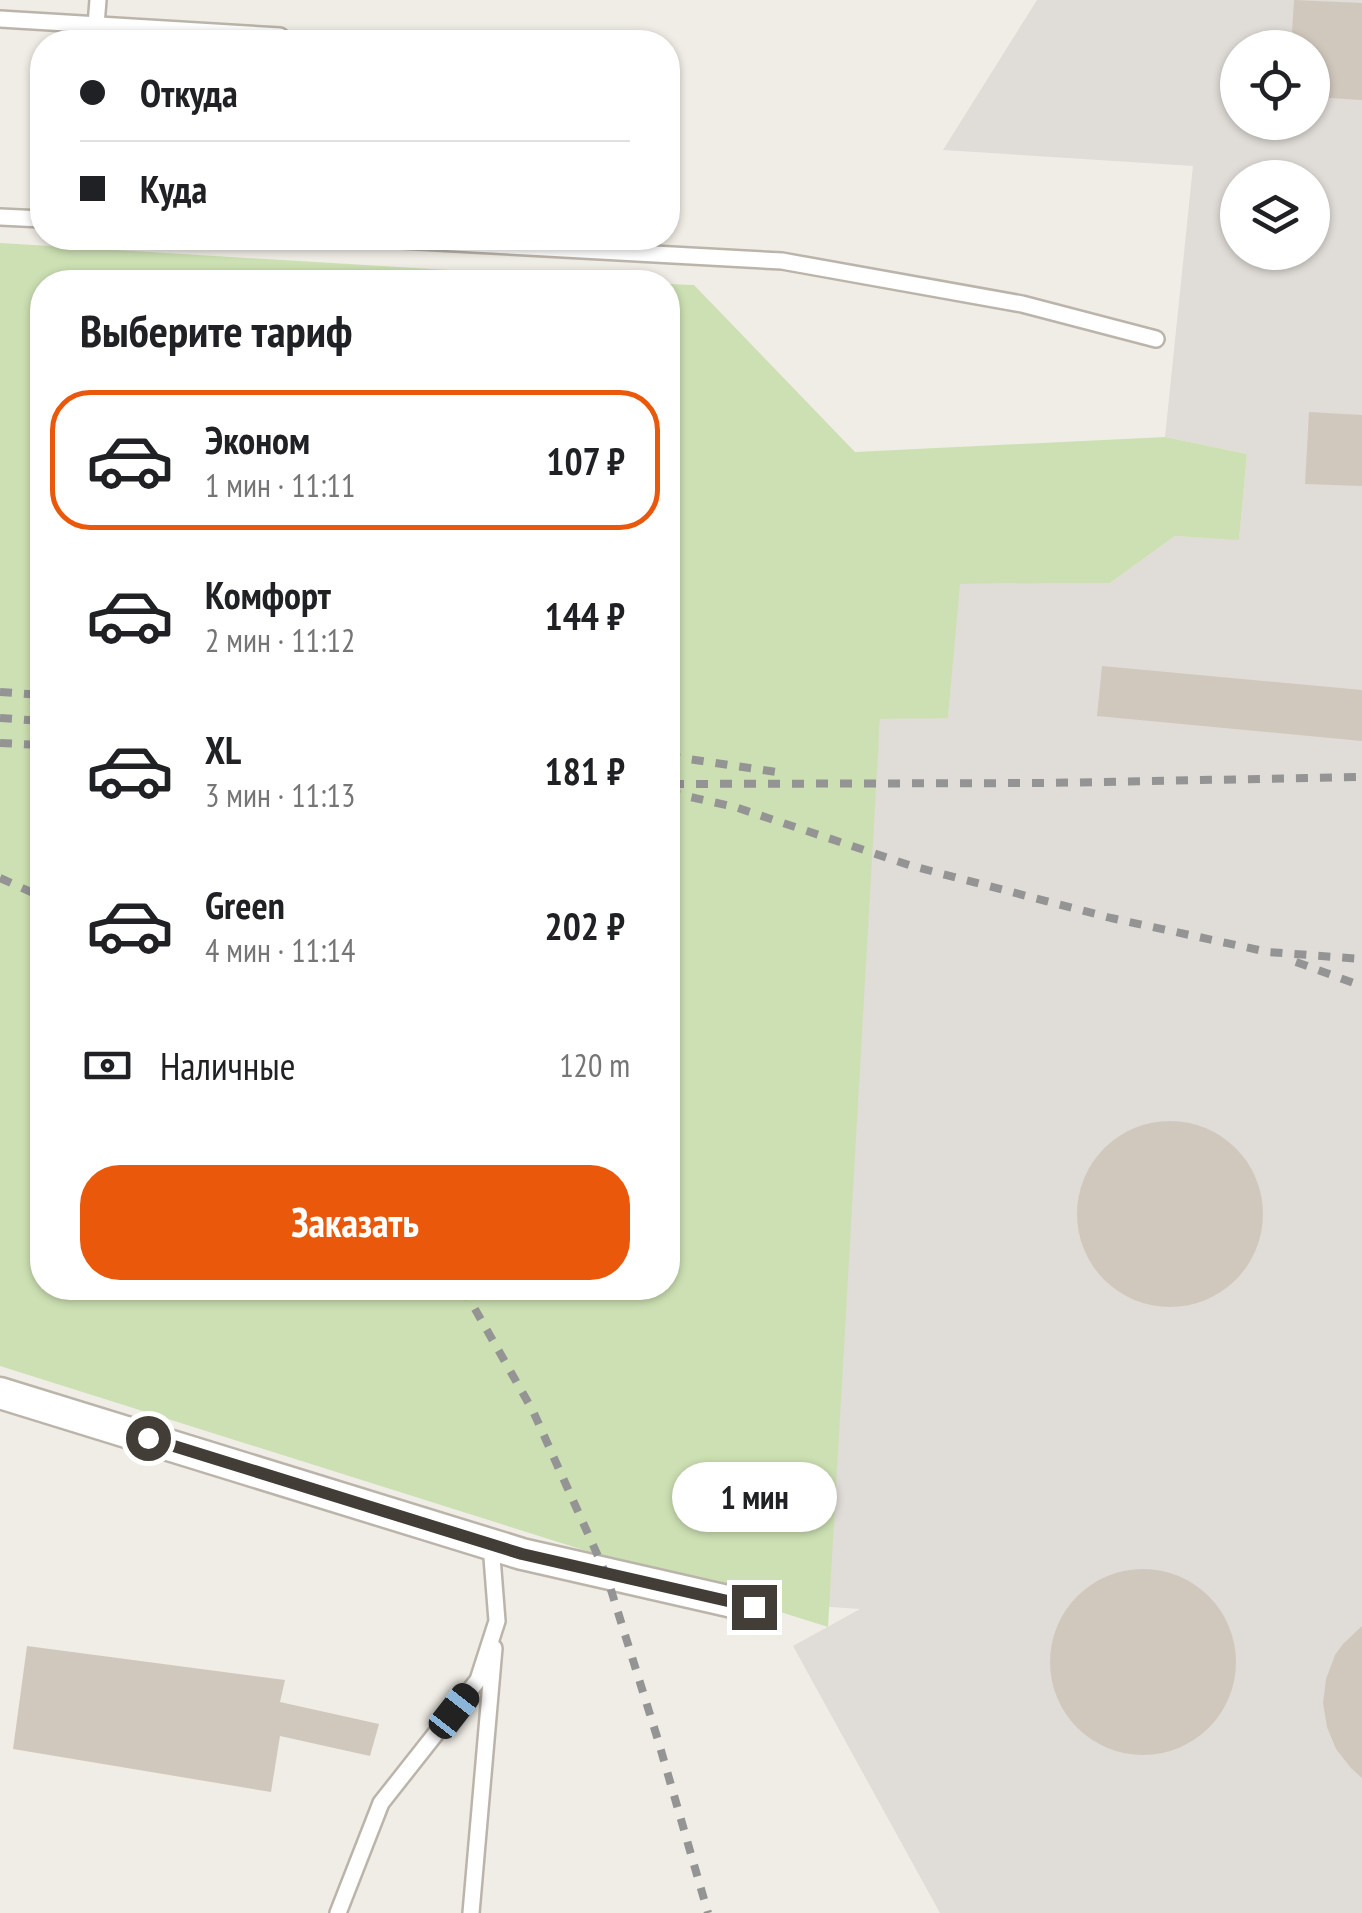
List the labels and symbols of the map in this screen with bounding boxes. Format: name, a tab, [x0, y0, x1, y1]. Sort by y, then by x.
route start	[126, 1416, 171, 1461]
callout: 1 мин	[672, 1462, 836, 1532]
route end	[732, 1585, 777, 1630]
car	[424, 1678, 484, 1744]

